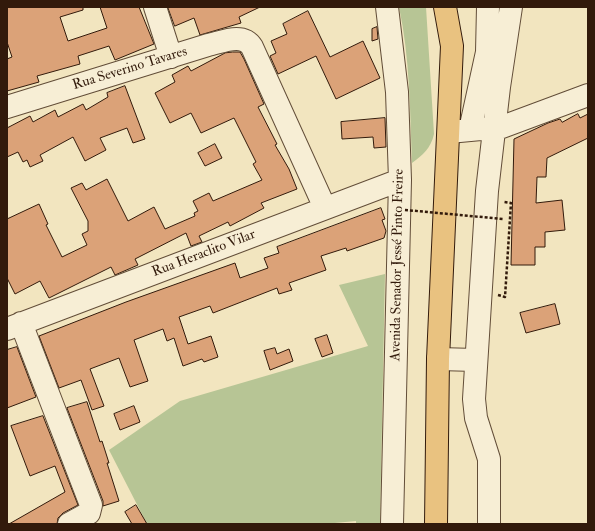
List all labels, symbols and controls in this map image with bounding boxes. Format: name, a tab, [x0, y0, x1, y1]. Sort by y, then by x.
street label: Rua Severino Tavares	[71, 44, 189, 94]
street label: Avenida Senador Jessé Pinto Freire	[388, 169, 408, 361]
street label: Rua Heraclito Vilar	[150, 227, 258, 281]

